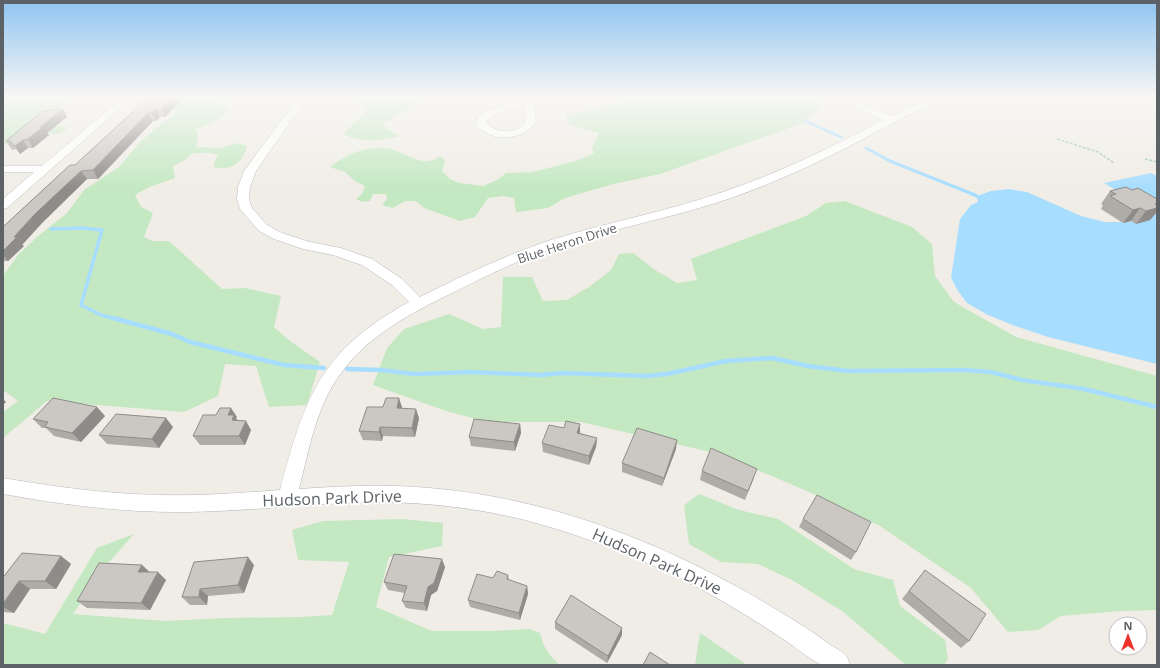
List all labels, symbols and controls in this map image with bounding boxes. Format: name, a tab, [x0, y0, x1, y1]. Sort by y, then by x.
street label: Blue Heron Drive	[515, 218, 619, 268]
street label: Hudson Park Drive	[262, 485, 402, 511]
street label: Hudson Park Drive	[589, 523, 725, 599]
north arrow	[1108, 616, 1148, 656]
text: N	[1124, 618, 1132, 633]

